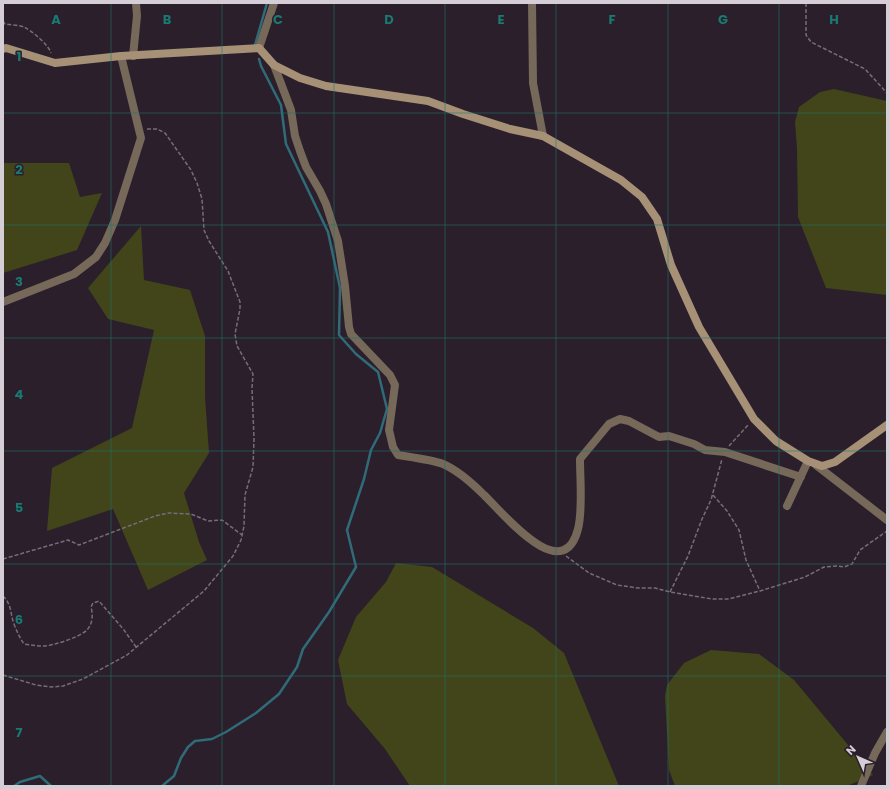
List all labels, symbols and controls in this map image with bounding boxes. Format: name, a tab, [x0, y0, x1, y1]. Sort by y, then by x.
text: A	[51, 10, 61, 29]
text: B	[163, 10, 172, 29]
text: C	[273, 10, 283, 29]
text: D	[384, 10, 394, 29]
text: E	[497, 10, 505, 29]
text: F	[608, 10, 616, 29]
text: G	[718, 10, 728, 29]
text: H	[829, 10, 839, 29]
text: 1	[17, 47, 21, 66]
text: 2	[15, 160, 23, 179]
text: 3	[15, 272, 23, 291]
text: 4	[15, 385, 24, 404]
text: 5	[15, 498, 23, 517]
text: 6	[15, 610, 23, 629]
text: 7	[16, 723, 23, 742]
north arrow	[838, 737, 878, 777]
text: N	[842, 741, 860, 759]

